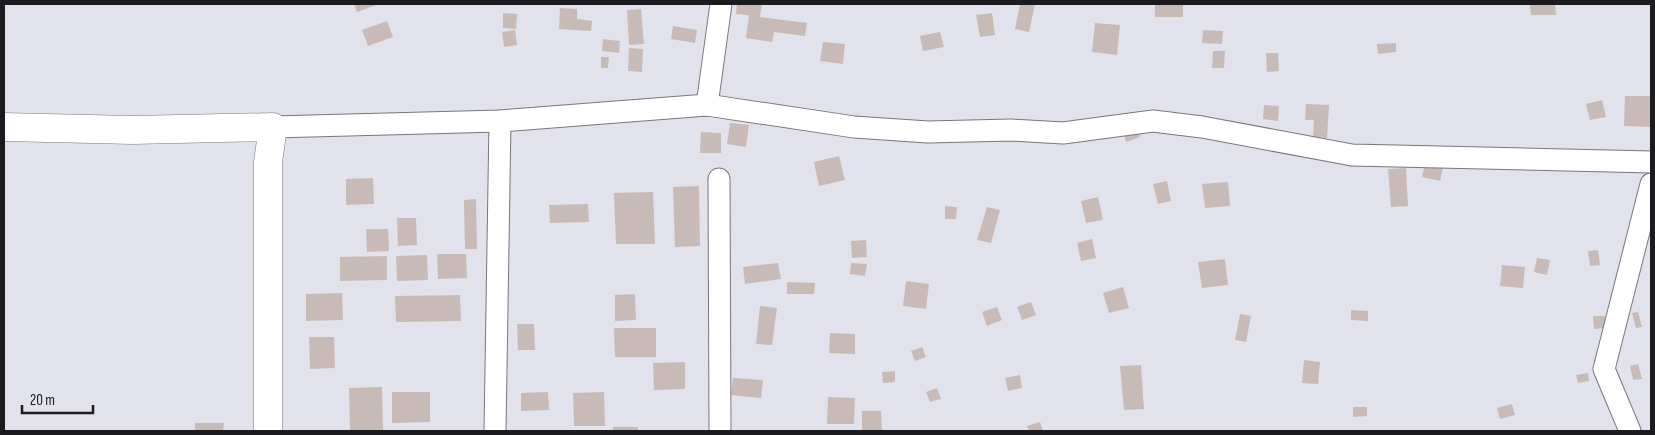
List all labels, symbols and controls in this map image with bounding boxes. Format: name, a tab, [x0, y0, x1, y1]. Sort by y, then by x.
scale bar	[22, 382, 94, 414]
text: 20 m	[30, 391, 55, 410]

